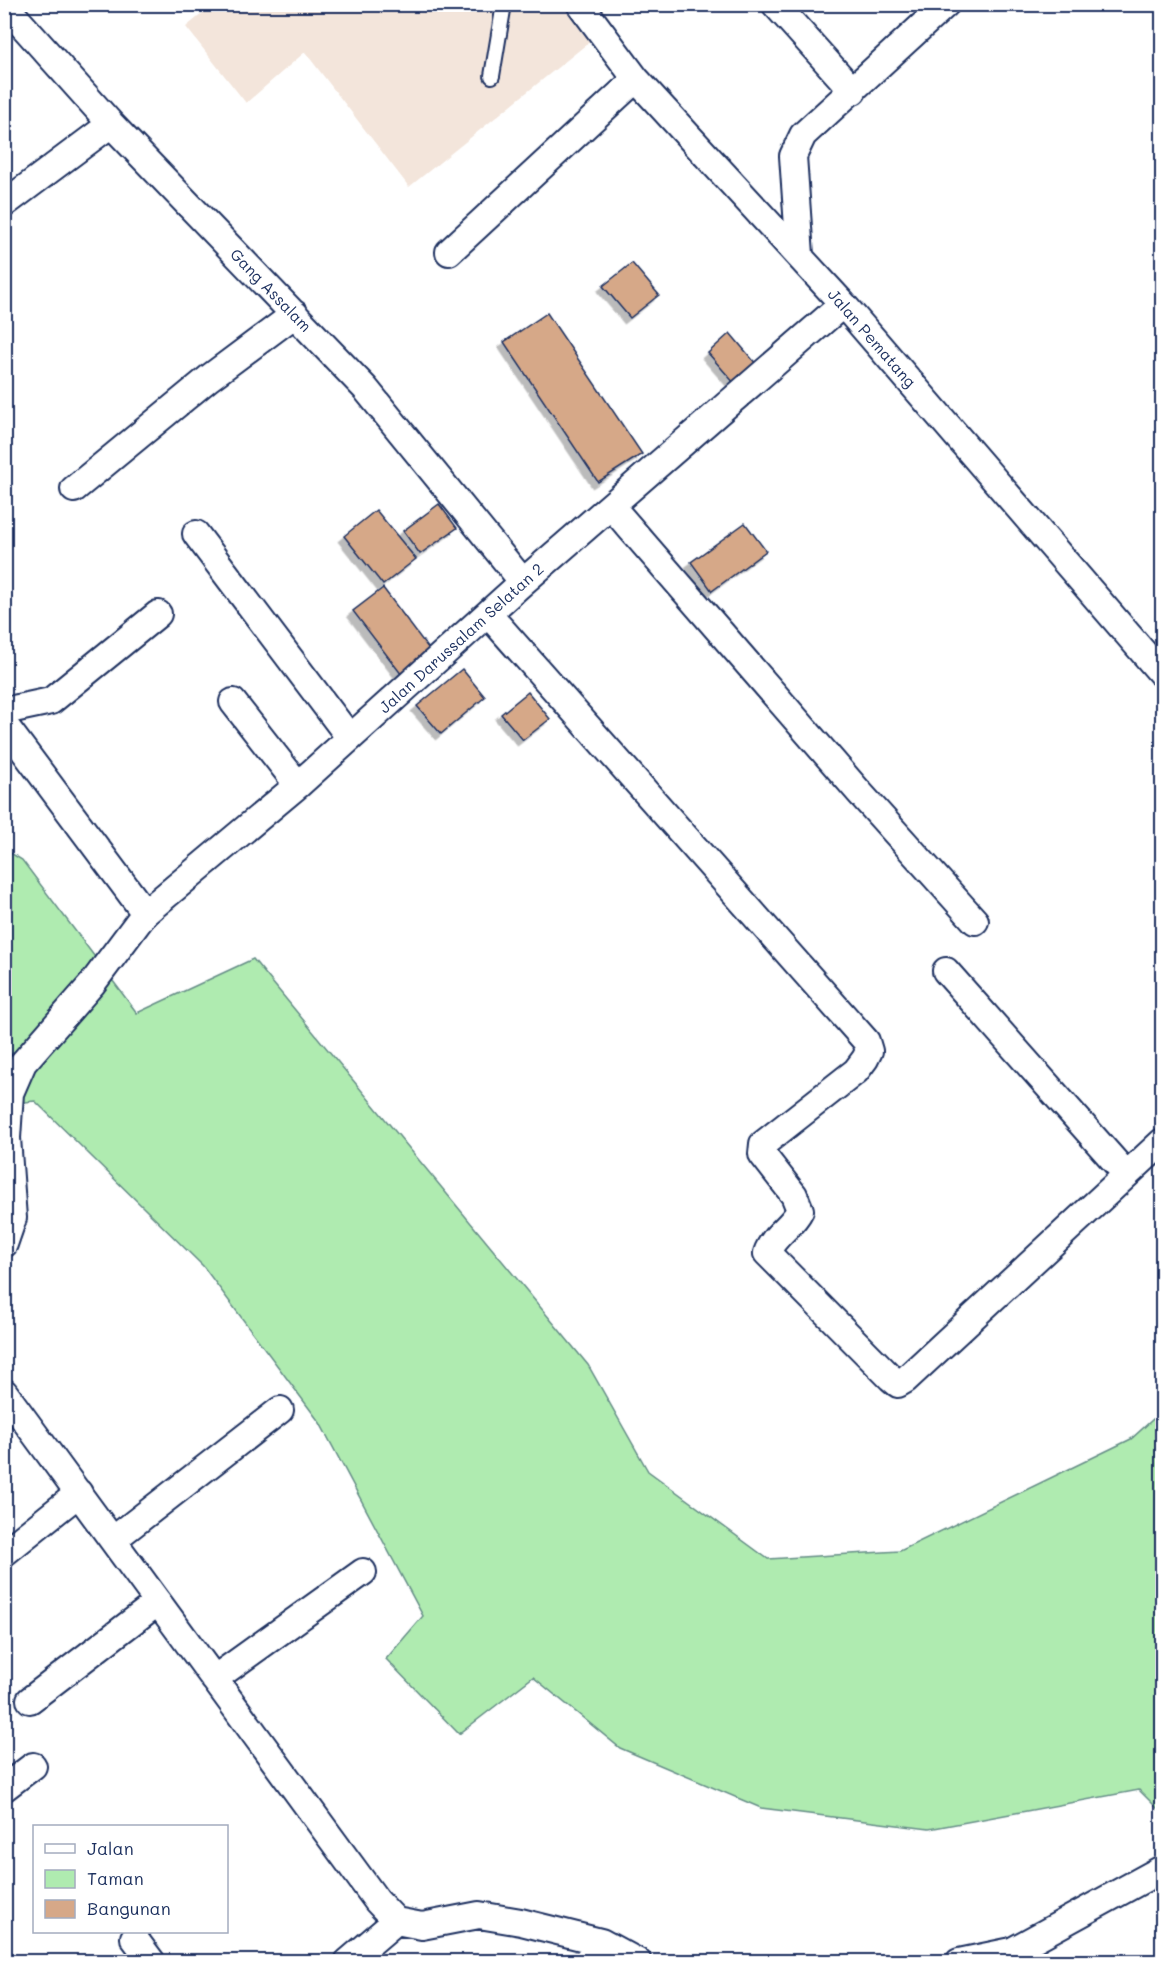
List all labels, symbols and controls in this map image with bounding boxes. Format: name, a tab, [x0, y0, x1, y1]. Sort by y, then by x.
street label: Gang Assalam	[226, 243, 317, 336]
street label: Jalan Pematang	[824, 284, 921, 391]
street label: Jalan Darussalam Selatan 2	[374, 558, 547, 717]
legend	[33, 1825, 228, 1933]
text: Jalan	[87, 1836, 134, 1860]
text: Taman	[87, 1866, 144, 1890]
text: Bangunan	[87, 1896, 171, 1920]

